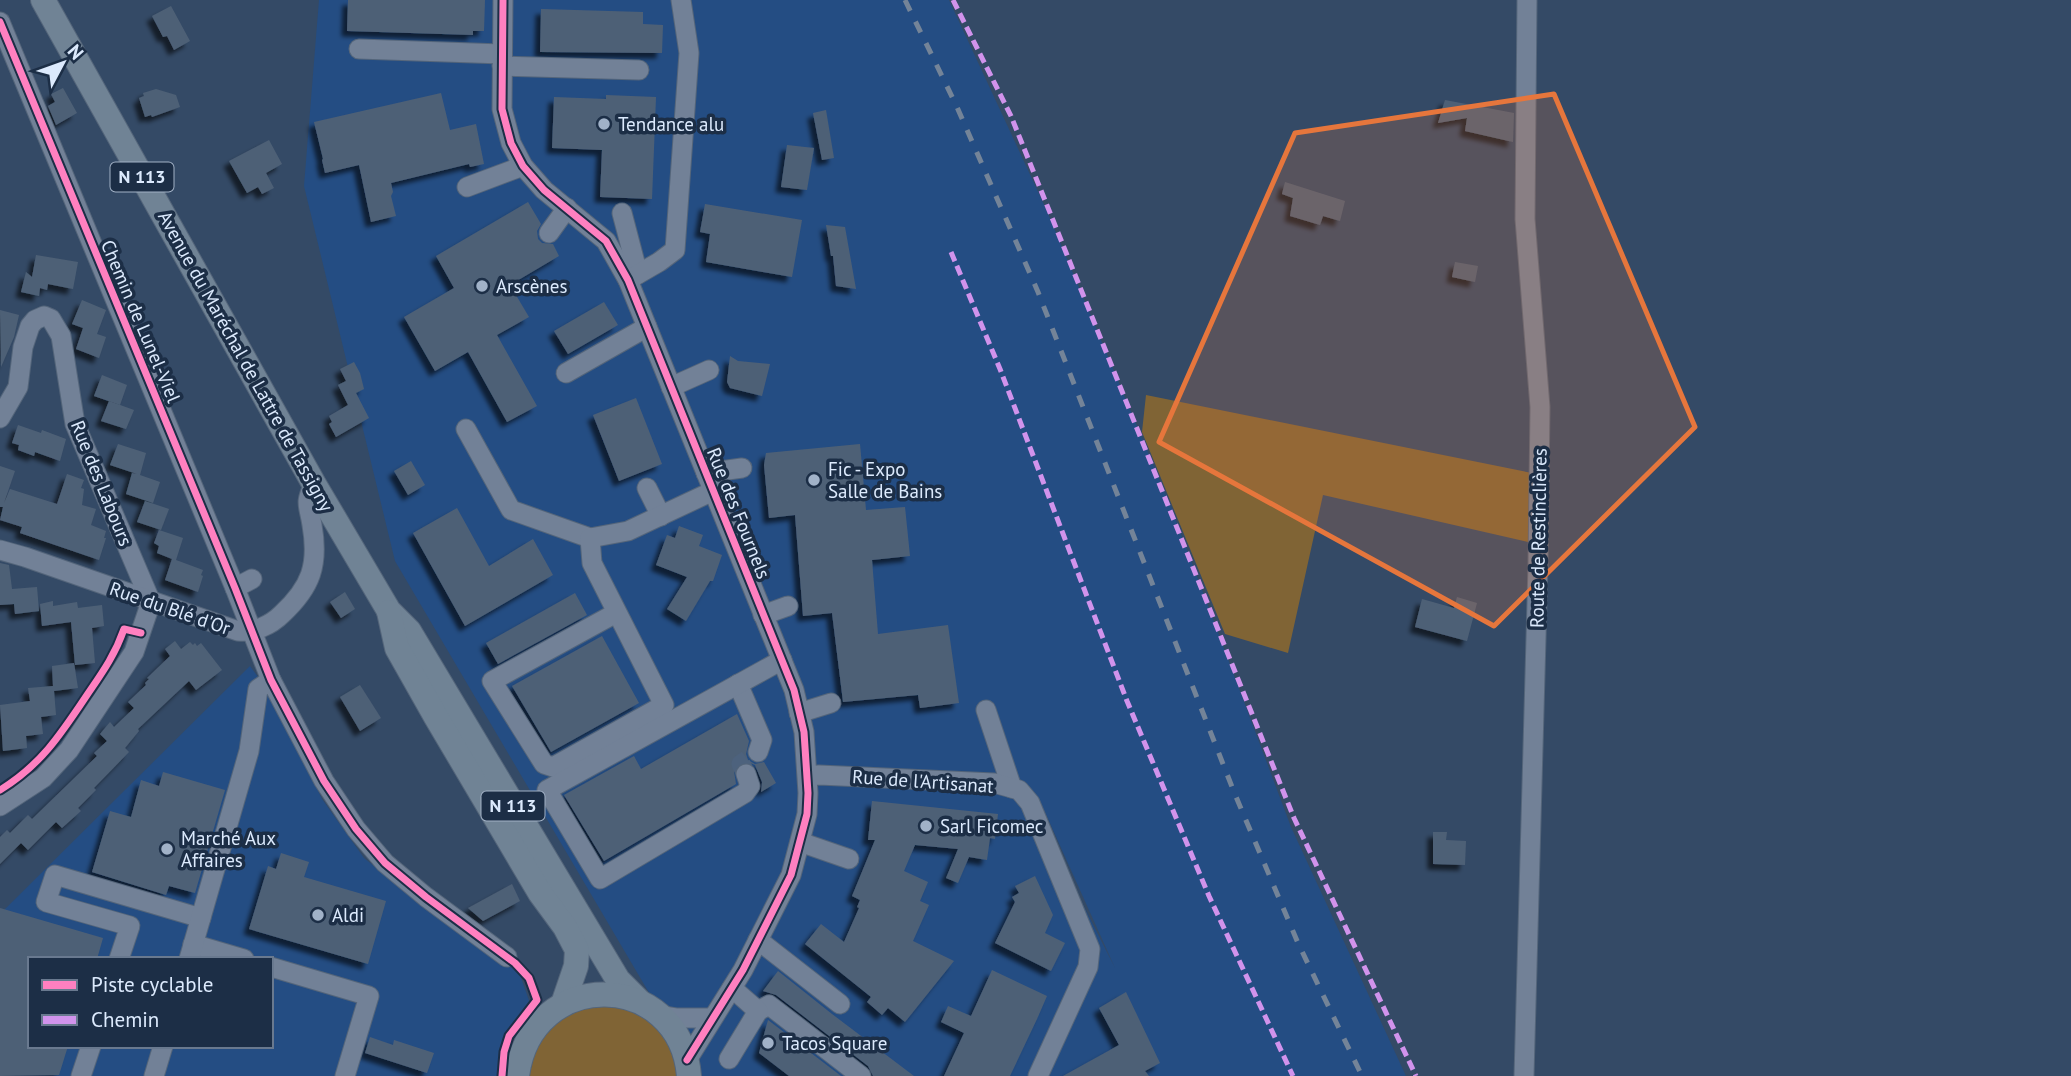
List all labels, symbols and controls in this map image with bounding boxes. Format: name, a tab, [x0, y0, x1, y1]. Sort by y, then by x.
north arrow	[28, 28, 98, 98]
text: N	[63, 39, 89, 64]
place label: Tendance alu	[618, 112, 724, 136]
marker: Tendance alu	[596, 116, 612, 132]
road number: N 113	[110, 162, 174, 192]
street label: Avenue du Maréchal de Lattre de Tassigny	[153, 206, 339, 516]
street label: Chemin de Lunel-Viel	[96, 236, 186, 406]
place label: Arscènes	[496, 274, 567, 298]
marker: Arscènes	[474, 278, 490, 294]
street label: Rue des Labours	[66, 417, 138, 549]
street label: Rue des Fournels	[702, 444, 776, 582]
street label: Route de Restinclières	[1524, 448, 1552, 628]
place label: Fic - Expo Salle de Bains	[828, 457, 942, 503]
marker: Fic - Expo Salle de Bains	[806, 472, 822, 488]
street label: Rue du Blé d'Or	[107, 576, 234, 640]
street label: Rue de l'Artisanat	[851, 764, 995, 798]
road number: N 113	[482, 792, 544, 820]
place label: Sarl Ficomec	[940, 814, 1043, 838]
marker: Sarl Ficomec	[918, 818, 934, 834]
place label: Marché Aux Affaires	[181, 826, 276, 872]
marker: Marché Aux Affaires	[159, 841, 175, 857]
place label: Aldi	[332, 903, 364, 927]
marker: Aldi	[310, 907, 326, 923]
legend	[28, 957, 273, 1048]
text: Piste cyclable	[91, 971, 213, 998]
text: Chemin	[91, 1006, 159, 1033]
place label: Tacos Square	[782, 1031, 887, 1055]
marker: Tacos Square	[760, 1035, 776, 1051]

